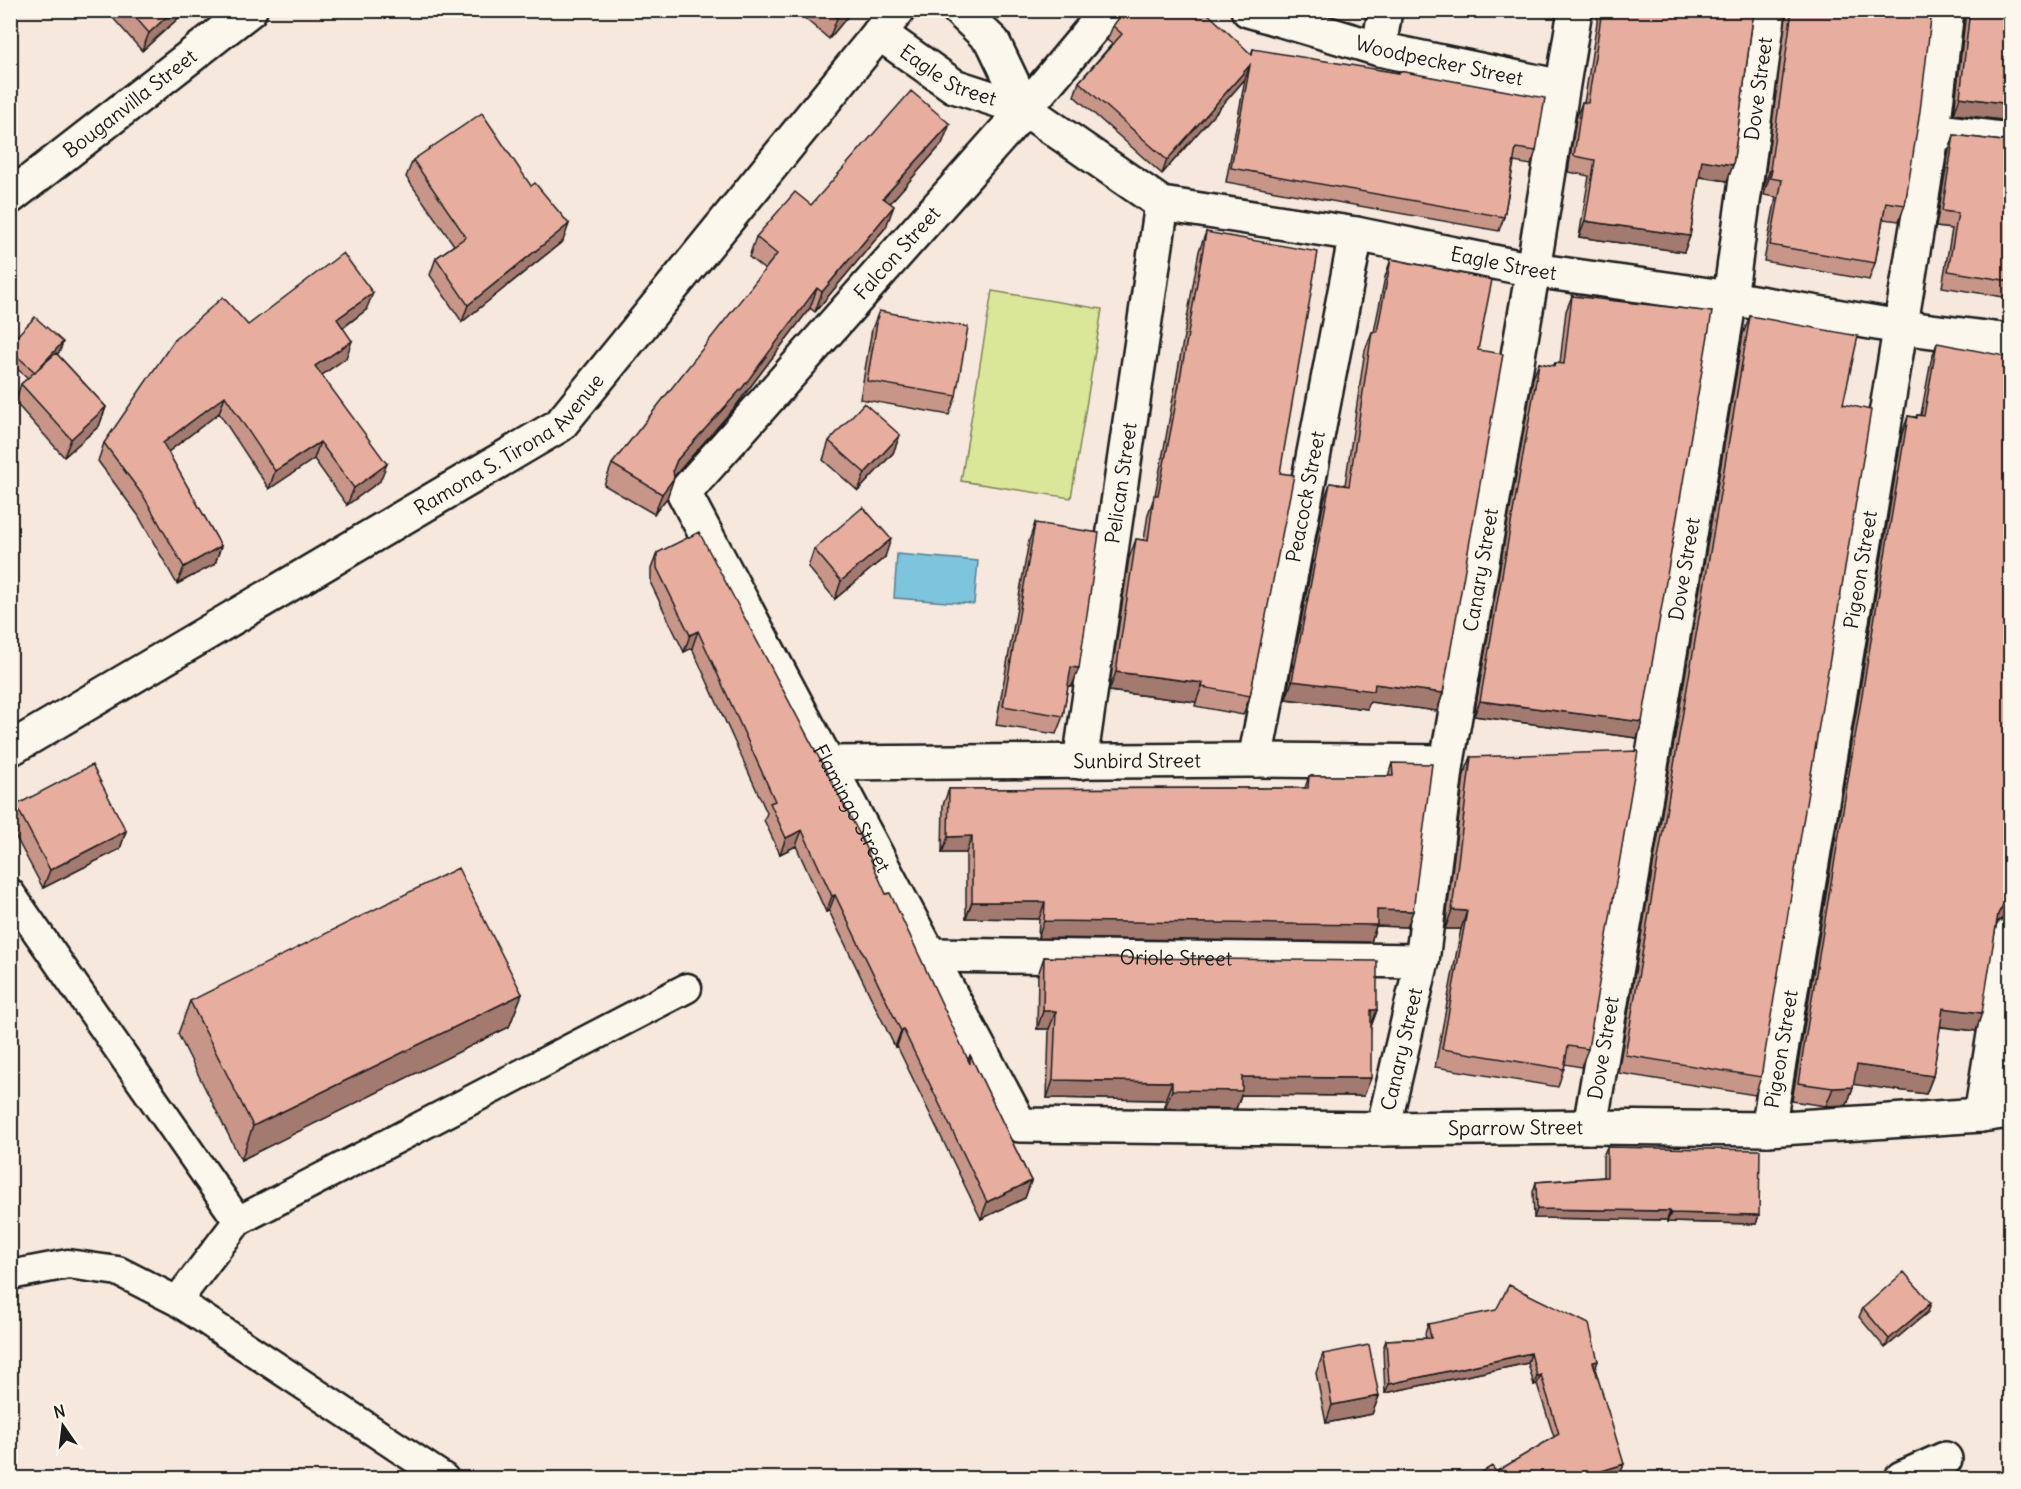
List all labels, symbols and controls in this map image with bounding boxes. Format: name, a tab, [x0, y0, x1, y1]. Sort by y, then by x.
street label: Woodpecker Street	[1352, 30, 1526, 91]
street label: Dove Street	[1738, 35, 1777, 142]
street label: Eagle Street	[895, 39, 1000, 111]
street label: Bouganvilla Street	[58, 43, 202, 163]
street label: Falcon Street	[848, 201, 945, 305]
street label: Eagle Street	[1448, 241, 1558, 285]
street label: Ramona S. Tirona Avenue	[409, 368, 609, 520]
street label: Pelican Street	[1099, 420, 1142, 545]
street label: Peacock Street	[1280, 429, 1330, 564]
street label: Canary Street	[1457, 506, 1503, 634]
street label: Pigeon Street	[1838, 508, 1882, 630]
street label: Dove Street	[1663, 515, 1705, 622]
street label: Flamingo Street	[808, 740, 897, 877]
street label: Sunbird Street	[1073, 747, 1201, 773]
street label: Oriole Street	[1119, 944, 1233, 971]
street label: Canary Street	[1375, 985, 1427, 1113]
street label: Pigeon Street	[1759, 988, 1803, 1110]
street label: Dove Street	[1582, 994, 1624, 1101]
street label: Sparrow Street	[1448, 1114, 1583, 1140]
north arrow	[33, 1396, 93, 1456]
text: N	[52, 1400, 67, 1422]

